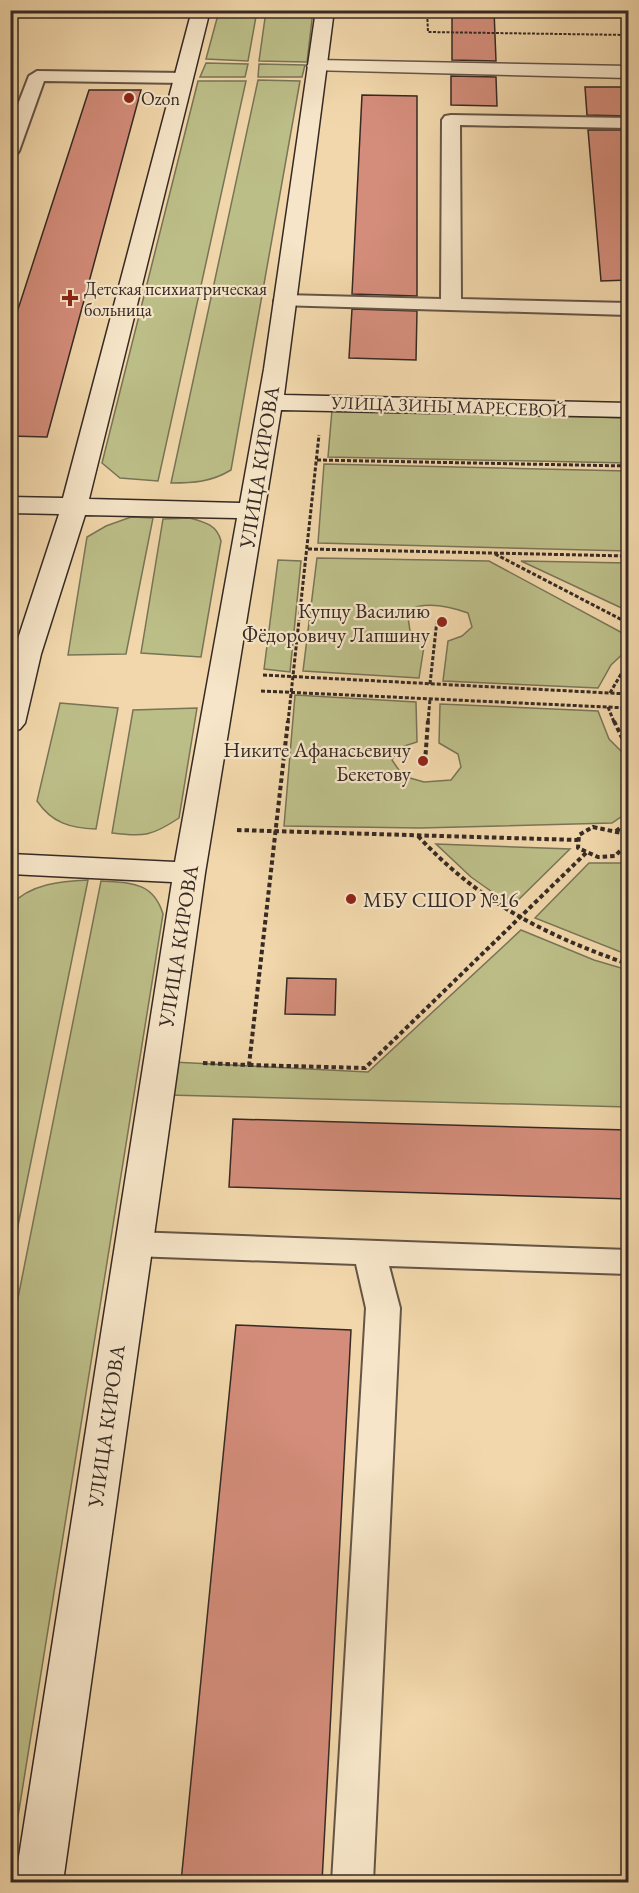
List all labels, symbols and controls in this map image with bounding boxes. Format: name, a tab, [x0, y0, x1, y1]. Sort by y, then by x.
place label: Ozon	[141, 87, 180, 110]
marker: Ozon	[122, 91, 136, 105]
place label: Детская психиатрическая больница	[84, 277, 267, 321]
marker: Детская психиатрическая больница	[61, 289, 79, 307]
street label: УЛИЦА КИРОВА	[233, 383, 285, 551]
street label: УЛИЦА ЗИНЫ МАРЕСЕВОЙ	[330, 390, 568, 422]
place label: Купцу Василию Фёдоровичу Лапшину	[242, 597, 431, 648]
marker: Купцу Василию Фёдоровичу Лапшину	[435, 615, 449, 629]
place label: Никите Афанасьевичу Бекетову	[223, 736, 412, 787]
marker: Никите Афанасьевичу Бекетову	[416, 754, 430, 768]
street label: УЛИЦА КИРОВА	[152, 862, 204, 1030]
place label: МБУ СШОР №16	[363, 886, 519, 913]
marker: МБУ СШОР №16	[344, 892, 358, 906]
street label: УЛИЦА КИРОВА	[81, 1342, 131, 1510]

